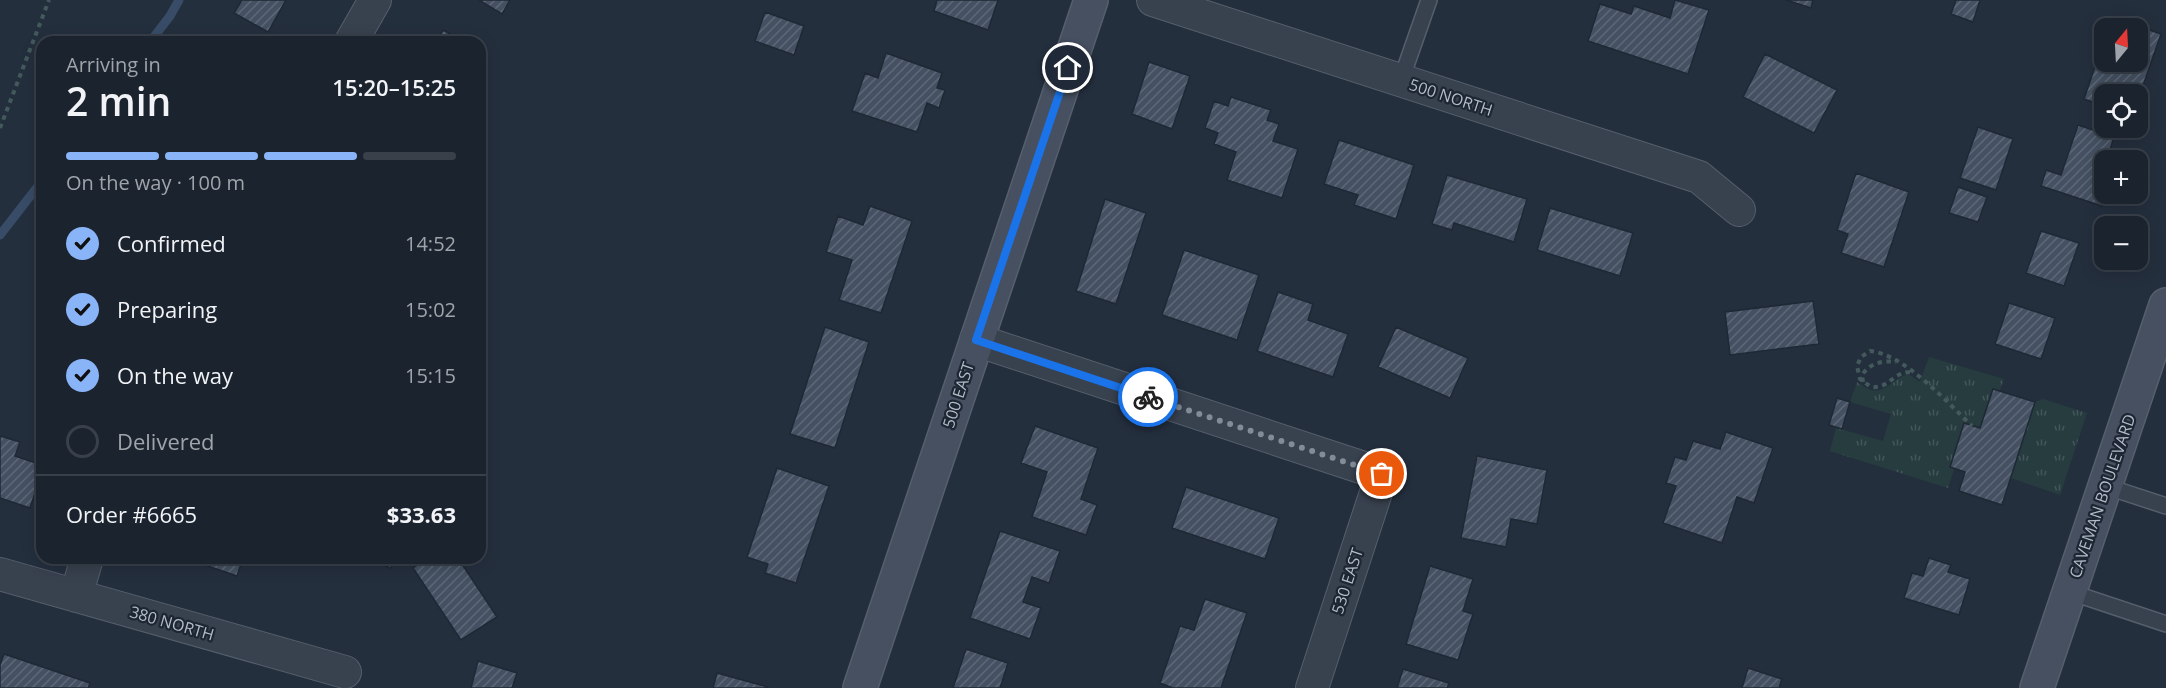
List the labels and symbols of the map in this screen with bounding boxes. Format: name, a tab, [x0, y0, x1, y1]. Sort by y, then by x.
north arrow	[2094, 18, 2148, 72]
pin	[1042, 42, 1093, 93]
street label: 500 NORTH	[1406, 73, 1496, 121]
street label: 500 EAST	[937, 359, 979, 431]
courier	[1118, 367, 1178, 427]
street label: CAVEMAN BOULEVARD	[2064, 411, 2140, 581]
pin	[1356, 448, 1407, 499]
street label: 530 EAST	[1326, 545, 1368, 617]
street label: 380 NORTH	[127, 600, 217, 646]

